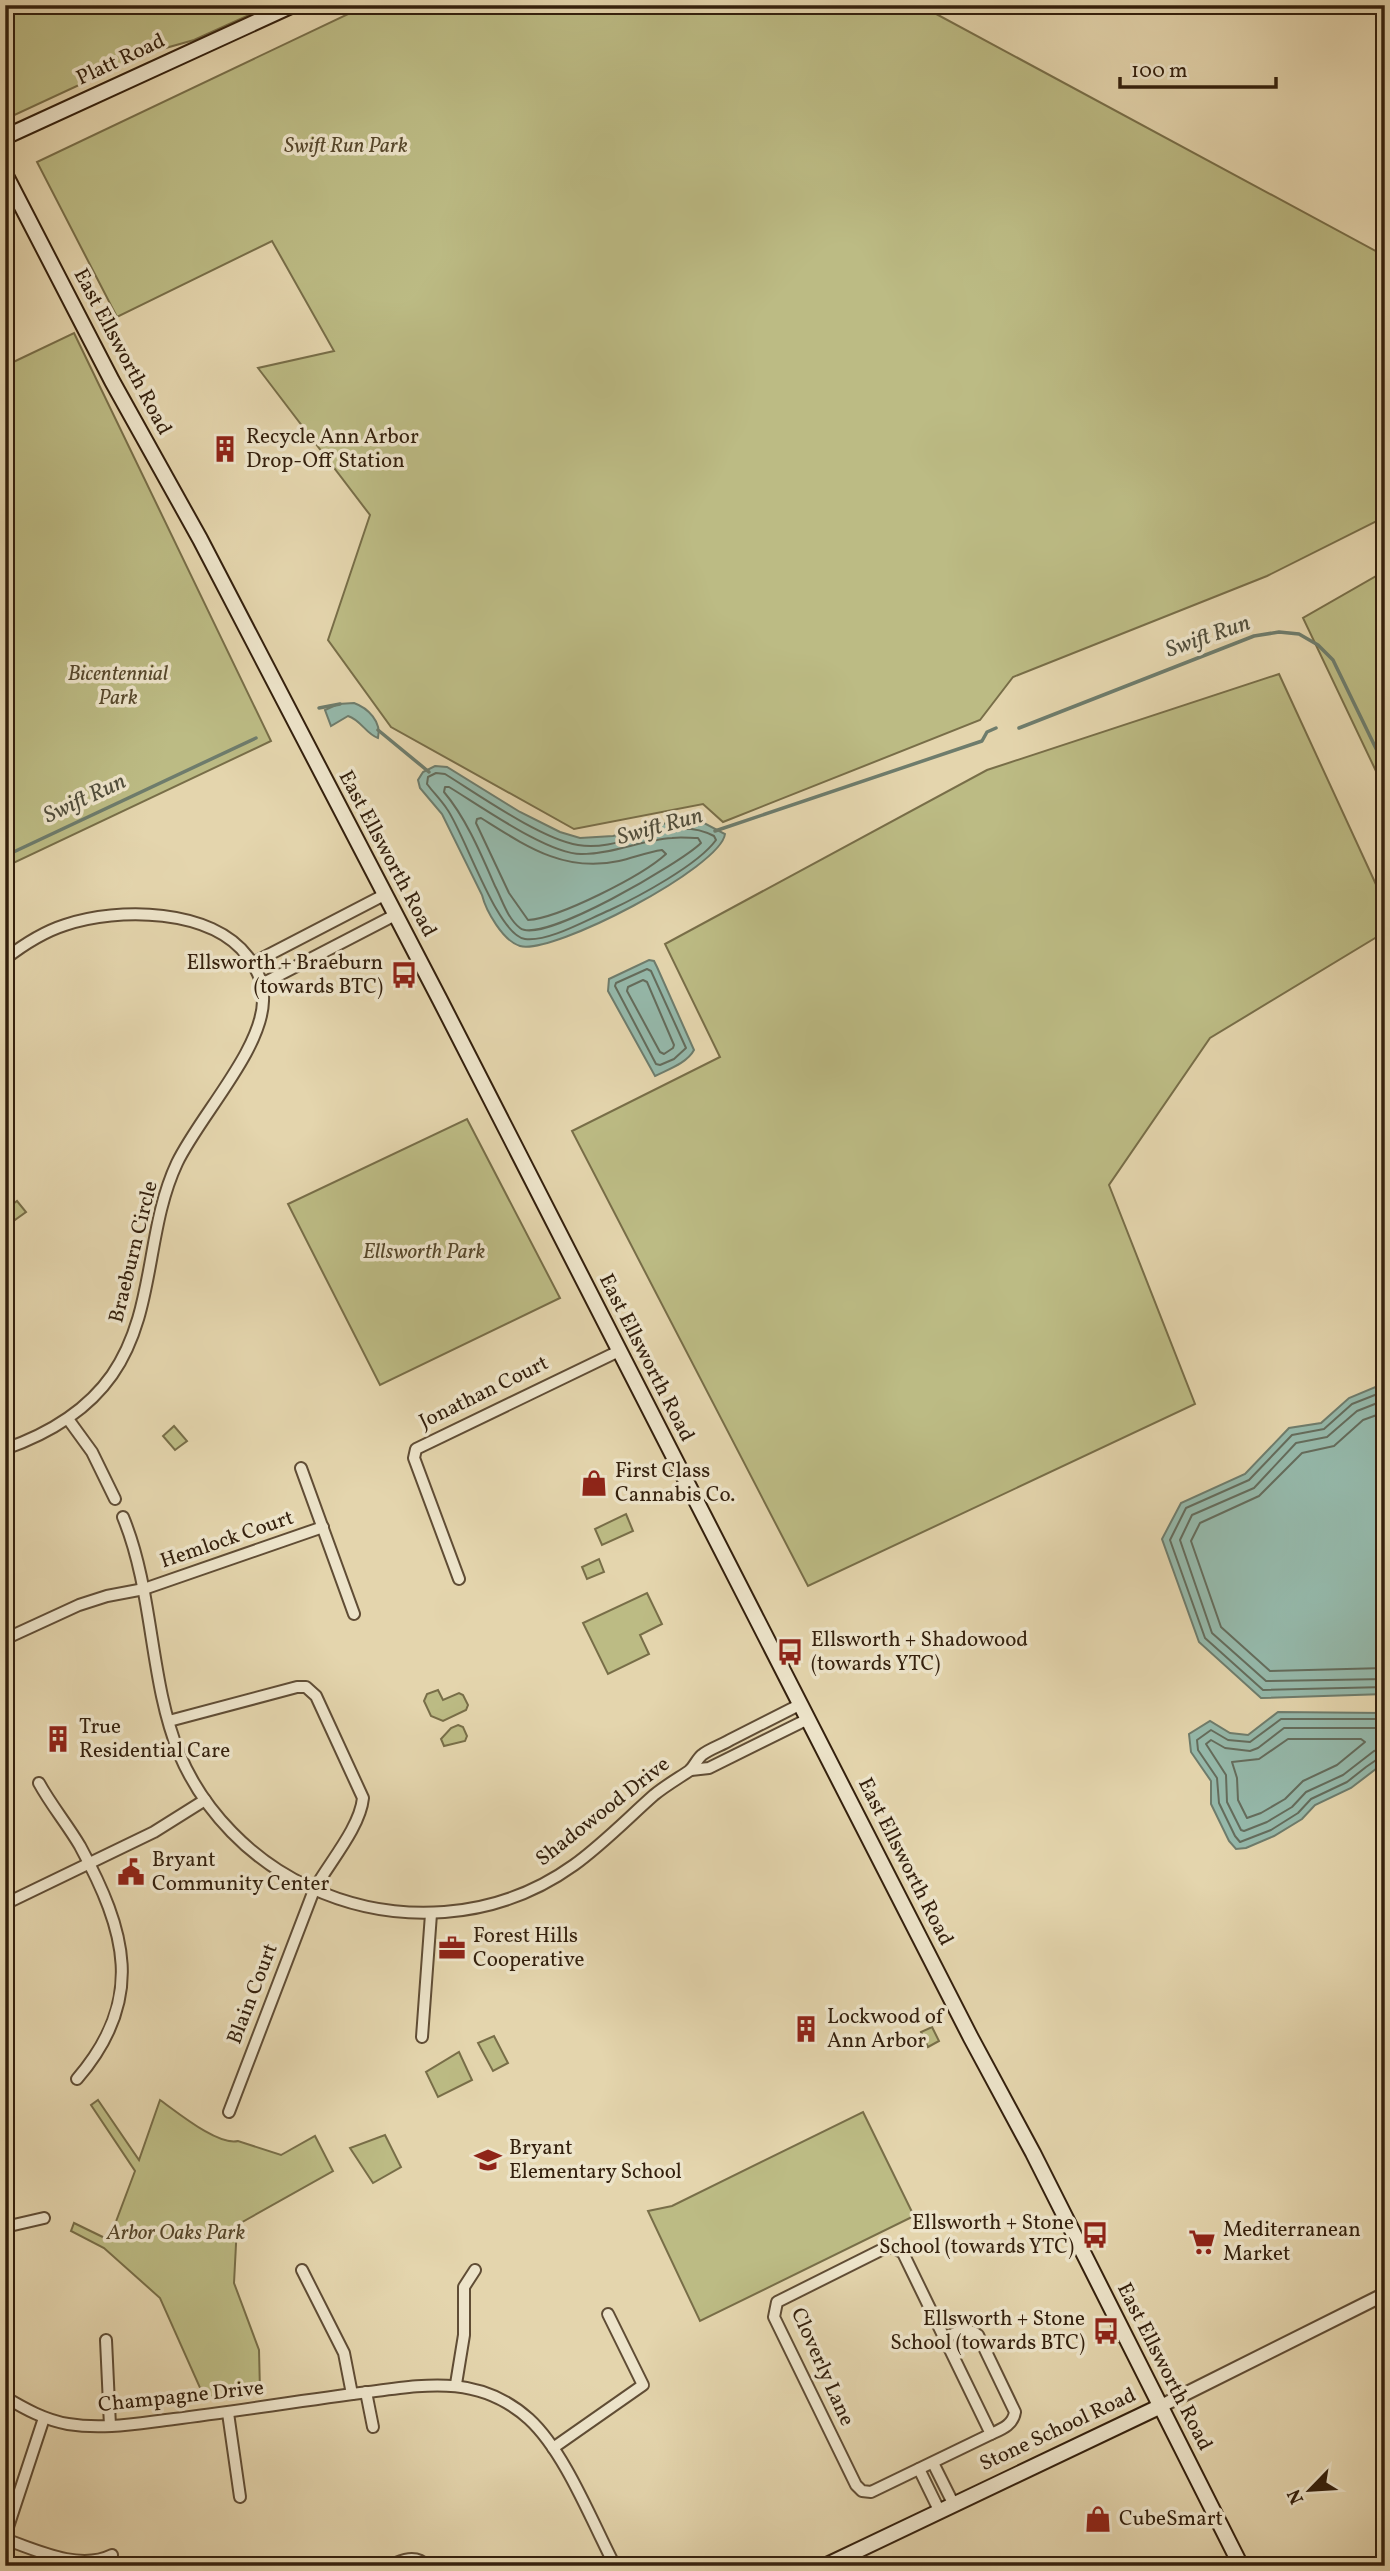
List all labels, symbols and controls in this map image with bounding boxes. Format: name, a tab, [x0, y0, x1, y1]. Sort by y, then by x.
street label: Platt Road	[72, 27, 170, 93]
scale bar	[1120, 46, 1276, 90]
text: 100 m	[1131, 57, 1188, 86]
park label: Swift Run Park	[284, 132, 408, 161]
street label: East Ellsworth Road	[66, 264, 178, 440]
place label: Recycle Ann Arbor Drop-Off Station	[246, 423, 419, 476]
building icon: Recycle Ann Arbor Drop-Off Station	[210, 434, 240, 464]
water label: Swift Run	[1161, 608, 1255, 666]
park label: Bicentennial Park	[68, 660, 168, 713]
water label: Swift Run	[38, 766, 132, 832]
street label: East Ellsworth Road	[331, 766, 443, 942]
water label: Swift Run	[614, 800, 707, 854]
place label: Ellsworth + Braeburn (towards BTC)	[186, 949, 383, 1002]
bus stop icon: Ellsworth + Braeburn (towards BTC)	[389, 960, 419, 990]
street label: Braeburn Circle	[102, 1178, 166, 1326]
park label: Ellsworth Park	[363, 1238, 486, 1267]
street label: East Ellsworth Road	[591, 1269, 701, 1447]
street label: Jonathan Court	[414, 1349, 554, 1437]
place label: First Class Cannabis Co.	[615, 1457, 735, 1510]
shop icon: First Class Cannabis Co.	[579, 1468, 609, 1498]
street label: Hemlock Court	[156, 1504, 298, 1576]
place label: Ellsworth + Shadowood (towards YTC)	[811, 1626, 1028, 1679]
bus stop icon: Ellsworth + Shadowood (towards YTC)	[775, 1637, 805, 1667]
place label: True Residential Care	[79, 1713, 230, 1766]
building icon: True Residential Care	[43, 1724, 73, 1754]
street label: Shadowood Drive	[530, 1750, 676, 1874]
street label: East Ellsworth Road	[850, 1773, 960, 1951]
place label: Bryant Community Center	[152, 1846, 329, 1899]
public building icon: Bryant Community Center	[116, 1857, 146, 1887]
place label: Forest Hills Cooperative	[473, 1922, 585, 1975]
office icon: Forest Hills Cooperative	[437, 1933, 467, 1963]
street label: Blain Court	[221, 1939, 285, 2049]
place label: Lockwood of Ann Arbor	[827, 2003, 945, 2056]
building icon: Lockwood of Ann Arbor	[791, 2014, 821, 2044]
place label: Bryant Elementary School	[509, 2134, 682, 2187]
school or university icon: Bryant Elementary School	[473, 2145, 503, 2175]
place label: Ellsworth + Stone School (towards YTC)	[879, 2209, 1074, 2262]
place label: Mediterranean Market	[1223, 2216, 1361, 2269]
park label: Arbor Oaks Park	[106, 2219, 245, 2248]
bus stop icon: Ellsworth + Stone School (towards YTC)	[1080, 2220, 1110, 2250]
supermarket icon: Mediterranean Market	[1187, 2227, 1217, 2257]
street label: East Ellsworth Road	[1109, 2278, 1219, 2456]
street label: Cloverly Lane	[783, 2303, 861, 2431]
place label: Ellsworth + Stone School (towards BTC)	[890, 2305, 1085, 2358]
bus stop icon: Ellsworth + Stone School (towards BTC)	[1091, 2316, 1121, 2346]
street label: Champagne Drive	[97, 2374, 265, 2420]
street label: Stone School Road	[975, 2381, 1141, 2479]
north arrow	[1274, 2456, 1344, 2526]
text: N	[1282, 2484, 1311, 2508]
shop icon: CubeSmart	[1083, 2504, 1113, 2534]
place label: CubeSmart	[1119, 2505, 1223, 2534]

